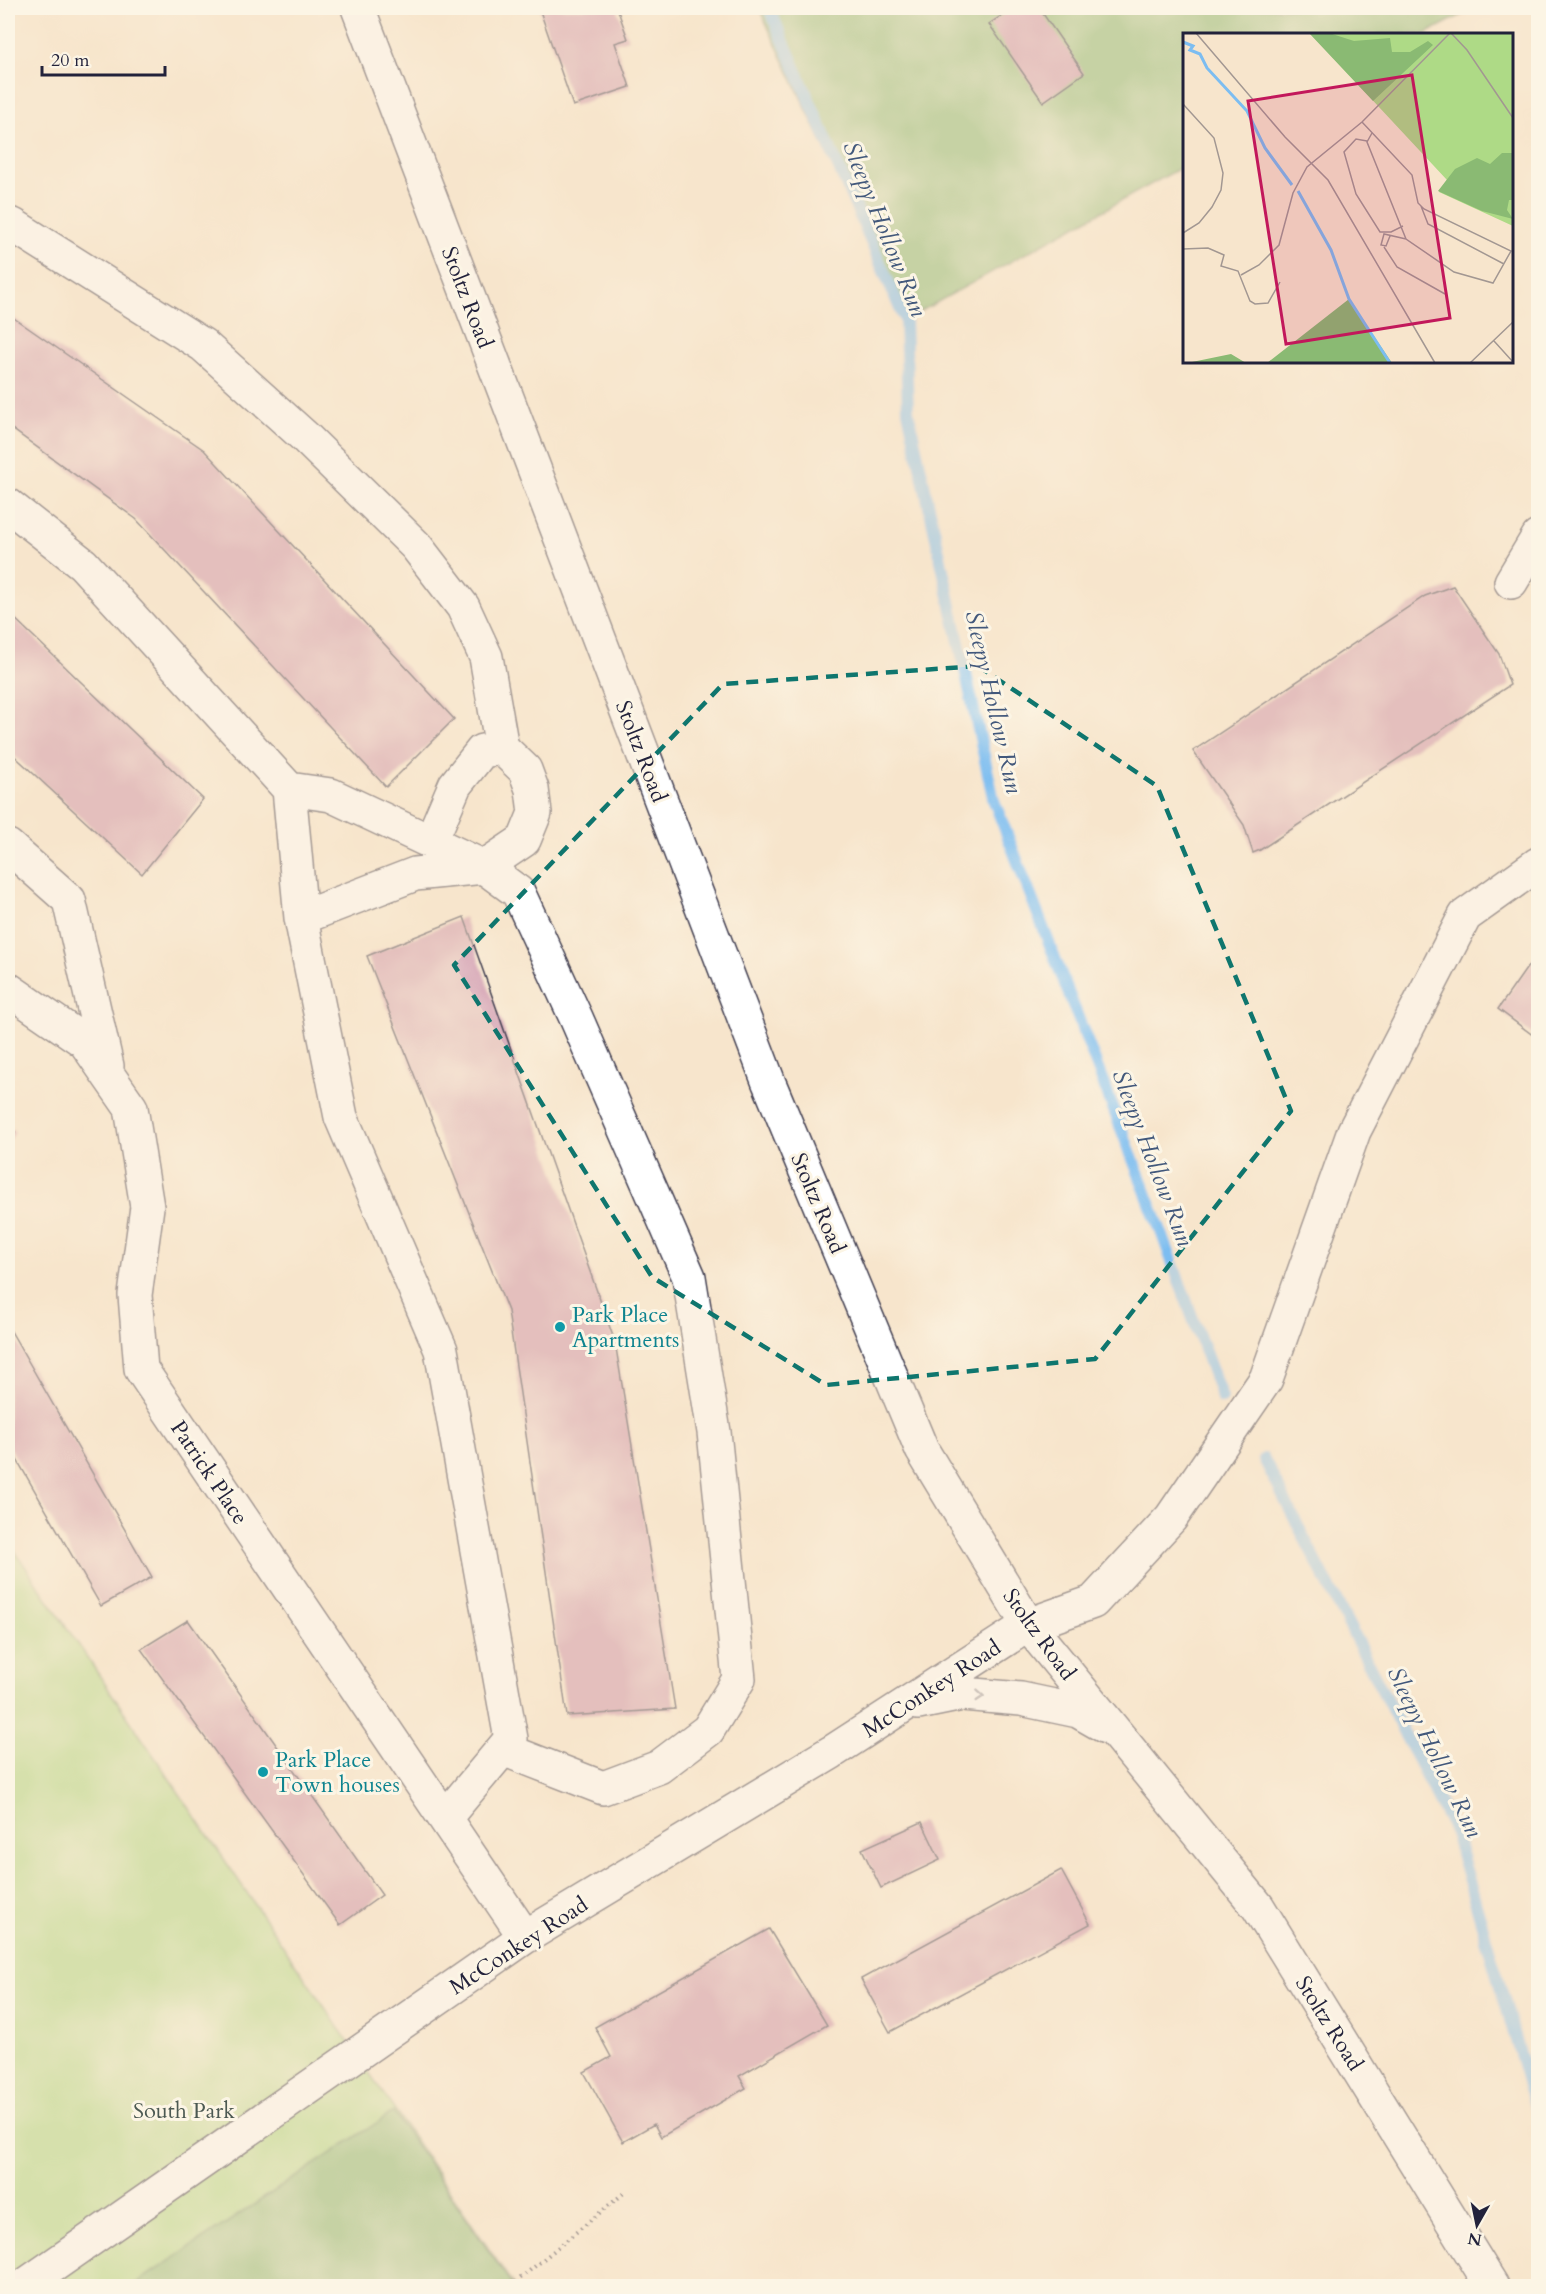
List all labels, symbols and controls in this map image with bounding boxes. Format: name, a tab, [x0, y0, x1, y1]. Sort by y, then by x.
inset map	[1183, 33, 1513, 363]
scale bar	[42, 39, 165, 77]
text: 20 m	[51, 48, 90, 73]
water label: Sleepy Hollow Run	[834, 137, 935, 322]
street label: Stoltz Road	[434, 242, 500, 353]
water label: Sleepy Hollow Run	[956, 608, 1031, 797]
street label: Stoltz Road	[608, 696, 674, 807]
water label: Sleepy Hollow Run	[1104, 1065, 1201, 1251]
street label: Stoltz Road	[783, 1149, 853, 1259]
place label: Park Place Apartments	[572, 1300, 679, 1355]
marker: Park Place Apartments	[553, 1320, 567, 1334]
street label: Patrick Place	[163, 1415, 255, 1530]
street label: Stoltz Road	[996, 1583, 1083, 1687]
street label: McConkey Road	[856, 1633, 1007, 1745]
water label: Sleepy Hollow Run	[1379, 1661, 1490, 1844]
one-way arrow	[976, 1689, 985, 1702]
place label: Park Place Town houses	[275, 1745, 400, 1800]
marker: Park Place Town houses	[256, 1765, 270, 1779]
street label: McConkey Road	[443, 1890, 594, 2002]
street label: Stoltz Road	[1288, 1970, 1370, 2077]
park label: South Park	[133, 2096, 235, 2126]
north arrow	[1447, 2195, 1507, 2255]
text: N	[1466, 2227, 1483, 2251]

